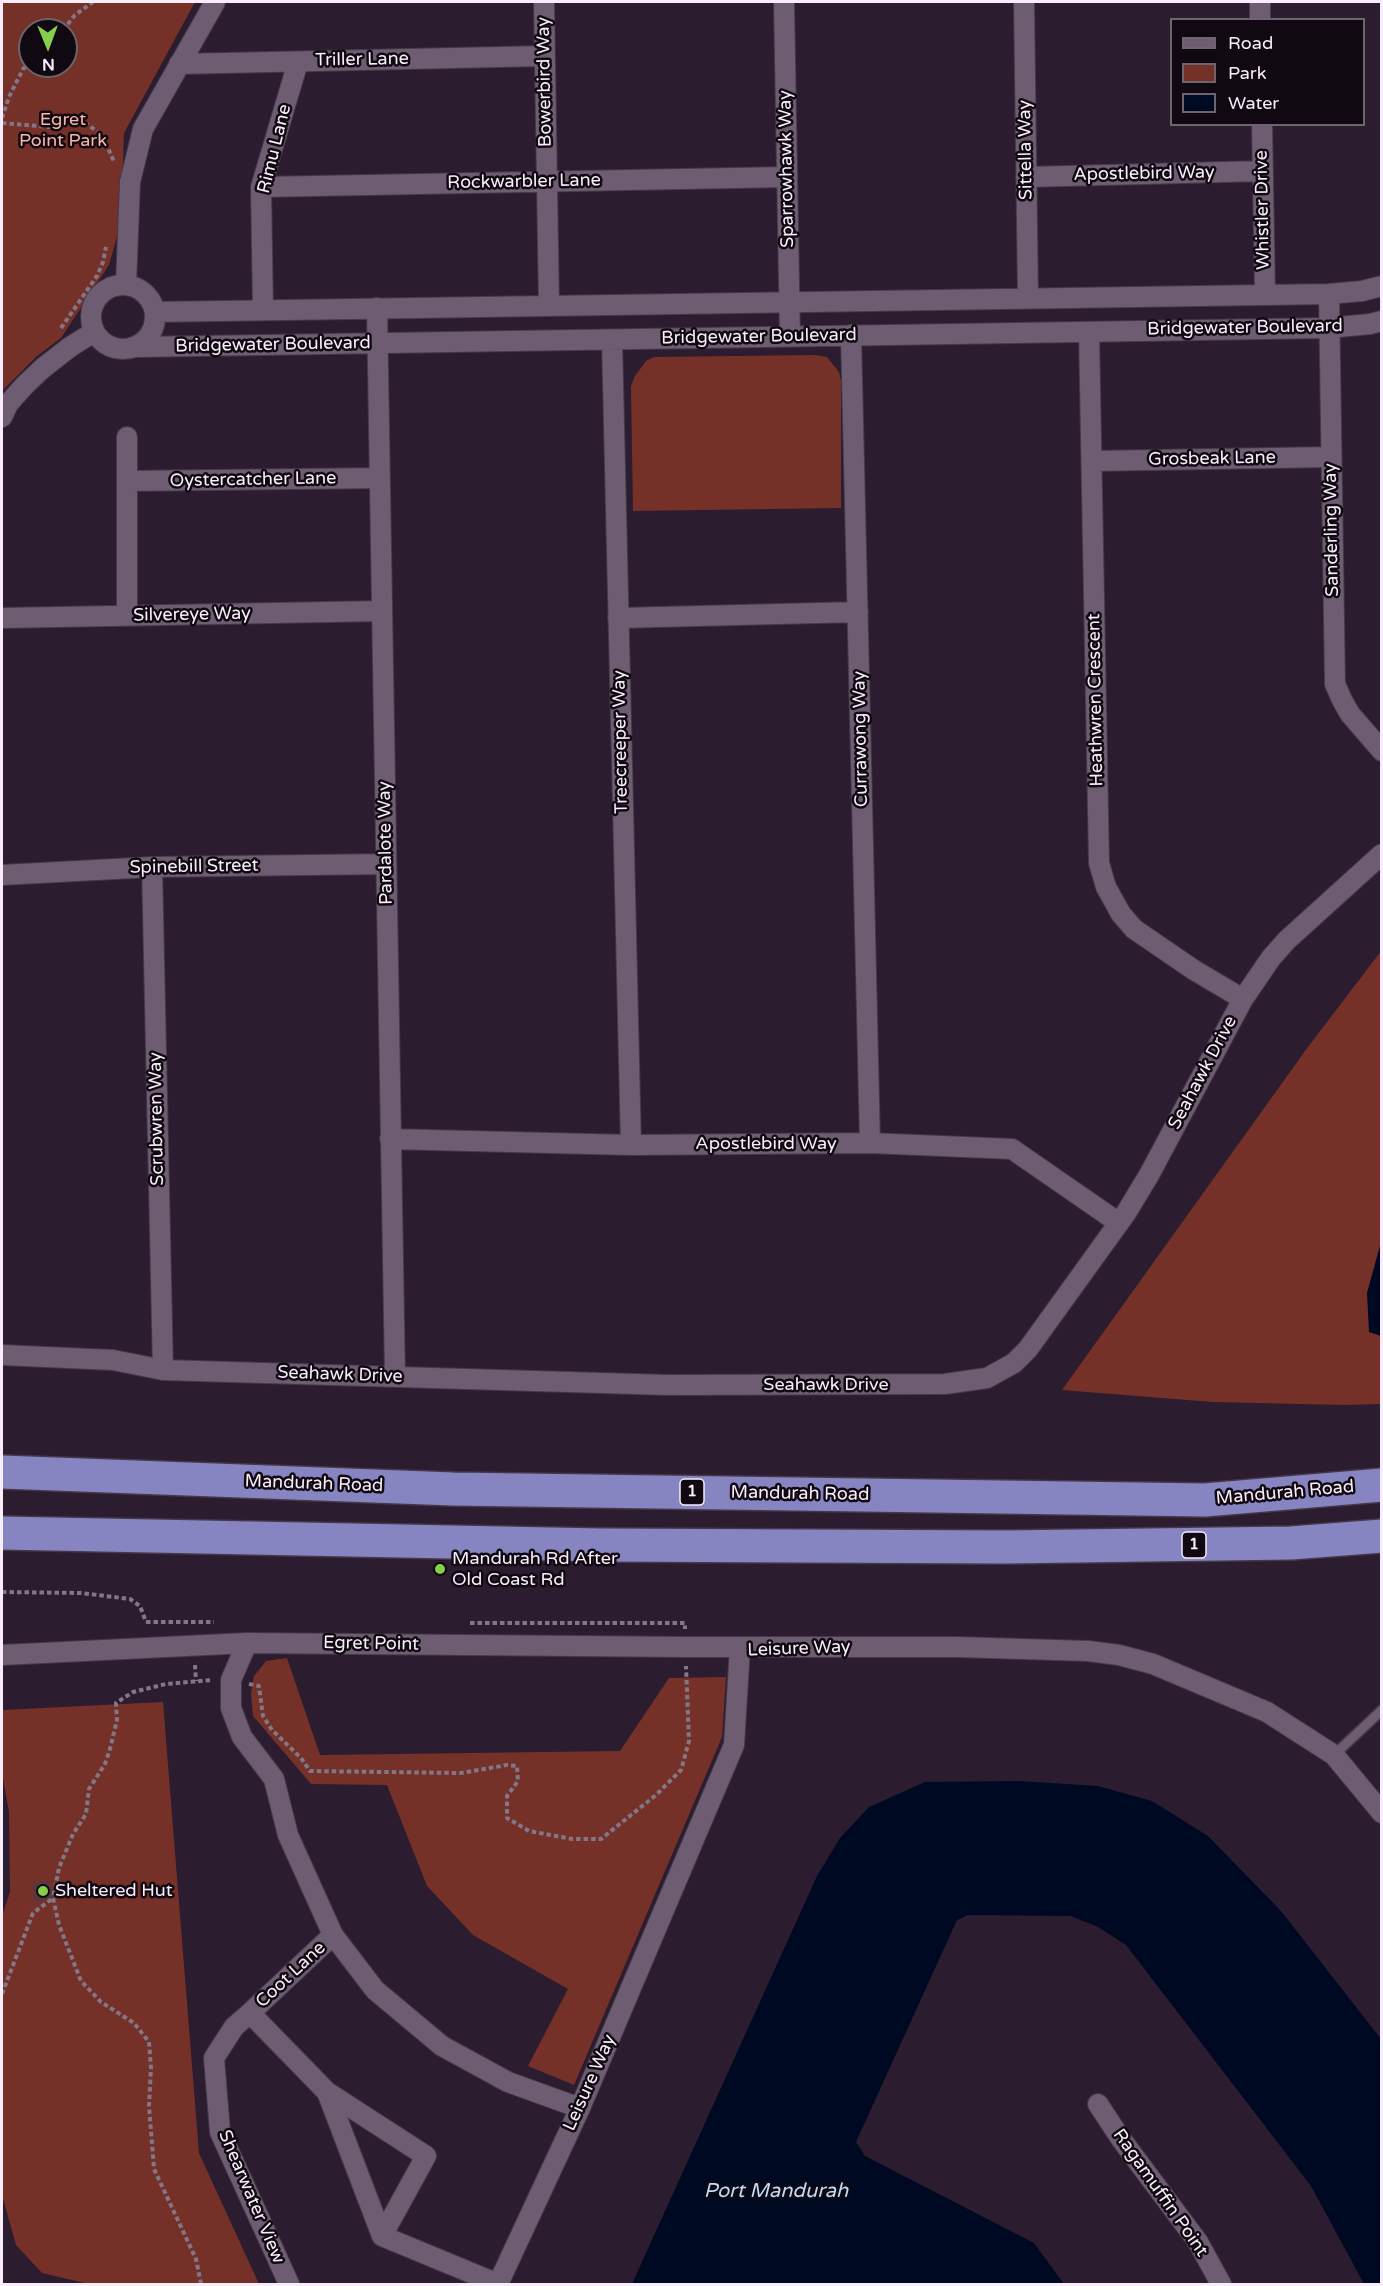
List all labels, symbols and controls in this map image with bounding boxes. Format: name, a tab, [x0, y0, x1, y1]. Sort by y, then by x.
street label: Bowerbird Way	[533, 17, 557, 147]
north arrow	[18, 18, 78, 78]
legend	[1170, 18, 1365, 126]
text: Road	[1228, 32, 1273, 54]
street label: Triller Lane	[315, 48, 409, 72]
text: N	[42, 54, 55, 74]
text: Park	[1228, 62, 1266, 84]
street label: Sparrowhawk Way	[775, 90, 799, 248]
text: Water	[1228, 92, 1279, 114]
street label: Sittella Way	[1014, 100, 1038, 200]
street label: Rimu Lane	[254, 102, 296, 196]
park label: Egret Point Park	[19, 109, 107, 152]
street label: Whistler Drive	[1251, 150, 1275, 270]
street label: Apostlebird Way	[1073, 162, 1215, 186]
street label: Rockwarbler Lane	[447, 170, 601, 194]
street label: Bridgewater Boulevard	[1147, 315, 1343, 341]
street label: Bridgewater Boulevard	[661, 324, 857, 350]
street label: Bridgewater Boulevard	[175, 332, 371, 358]
street label: Grosbeak Lane	[1148, 447, 1276, 471]
street label: Sanderling Way	[1320, 463, 1344, 597]
street label: Oystercatcher Lane	[170, 468, 336, 492]
street label: Silvereye Way	[133, 603, 251, 627]
street label: Heathwren Crescent	[1084, 613, 1108, 787]
street label: Treecreeper Way	[609, 670, 633, 814]
street label: Currawong Way	[849, 671, 873, 807]
street label: Pardalote Way	[374, 781, 398, 905]
street label: Spinebill Street	[129, 855, 259, 879]
street label: Seahawk Drive	[1164, 1013, 1242, 1133]
street label: Scrubwren Way	[145, 1052, 169, 1186]
street label: Apostlebird Way	[695, 1133, 837, 1155]
street label: Seahawk Drive	[277, 1362, 403, 1388]
street label: Seahawk Drive	[763, 1374, 889, 1396]
street label: Mandurah Road	[244, 1471, 384, 1497]
street label: Mandurah Road	[1215, 1476, 1355, 1510]
road number: 1	[680, 1479, 704, 1505]
street label: Mandurah Road	[730, 1482, 870, 1506]
road number: 1	[1182, 1532, 1206, 1558]
place label: Mandurah Rd After Old Coast Rd	[452, 1548, 618, 1590]
marker: Mandurah Rd After Old Coast Rd	[433, 1562, 447, 1576]
street label: Egret Point	[323, 1632, 419, 1656]
street label: Leisure Way	[747, 1636, 851, 1662]
place label: Sheltered Hut	[55, 1880, 173, 1902]
marker: Sheltered Hut	[36, 1884, 50, 1898]
street label: Coot Lane	[252, 1937, 330, 2013]
street label: Leisure Way	[559, 2031, 621, 2135]
street label: Ragamuffin Point	[1108, 2125, 1212, 2261]
street label: Shearwater View	[213, 2127, 289, 2267]
water label: Port Mandurah	[704, 2180, 848, 2204]

